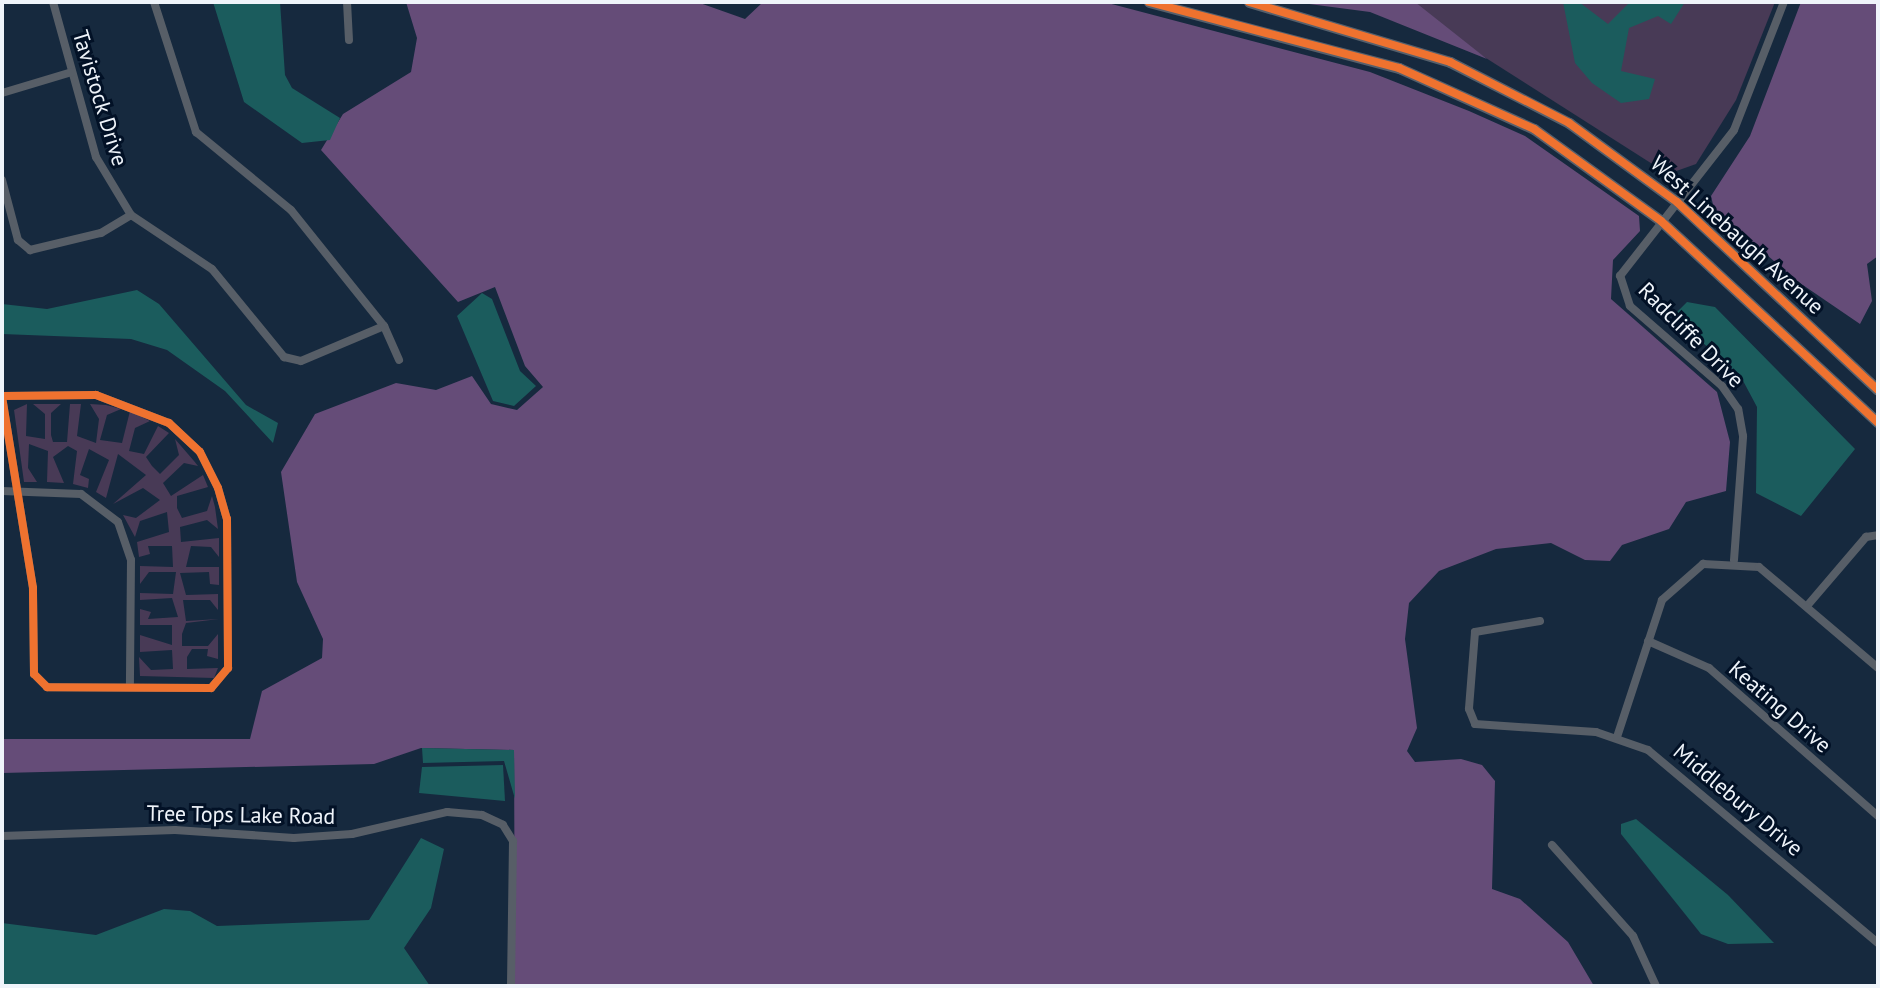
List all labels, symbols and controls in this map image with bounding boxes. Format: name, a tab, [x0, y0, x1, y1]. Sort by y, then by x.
street label: Tavistock Drive	[67, 27, 133, 169]
street label: West Linebaugh Avenue	[1645, 150, 1829, 320]
street label: Radcliffe Drive	[1633, 277, 1749, 393]
street label: Keating Drive	[1723, 655, 1837, 759]
street label: Middlebury Drive	[1668, 738, 1808, 862]
street label: Tree Tops Lake Road	[146, 800, 336, 830]

